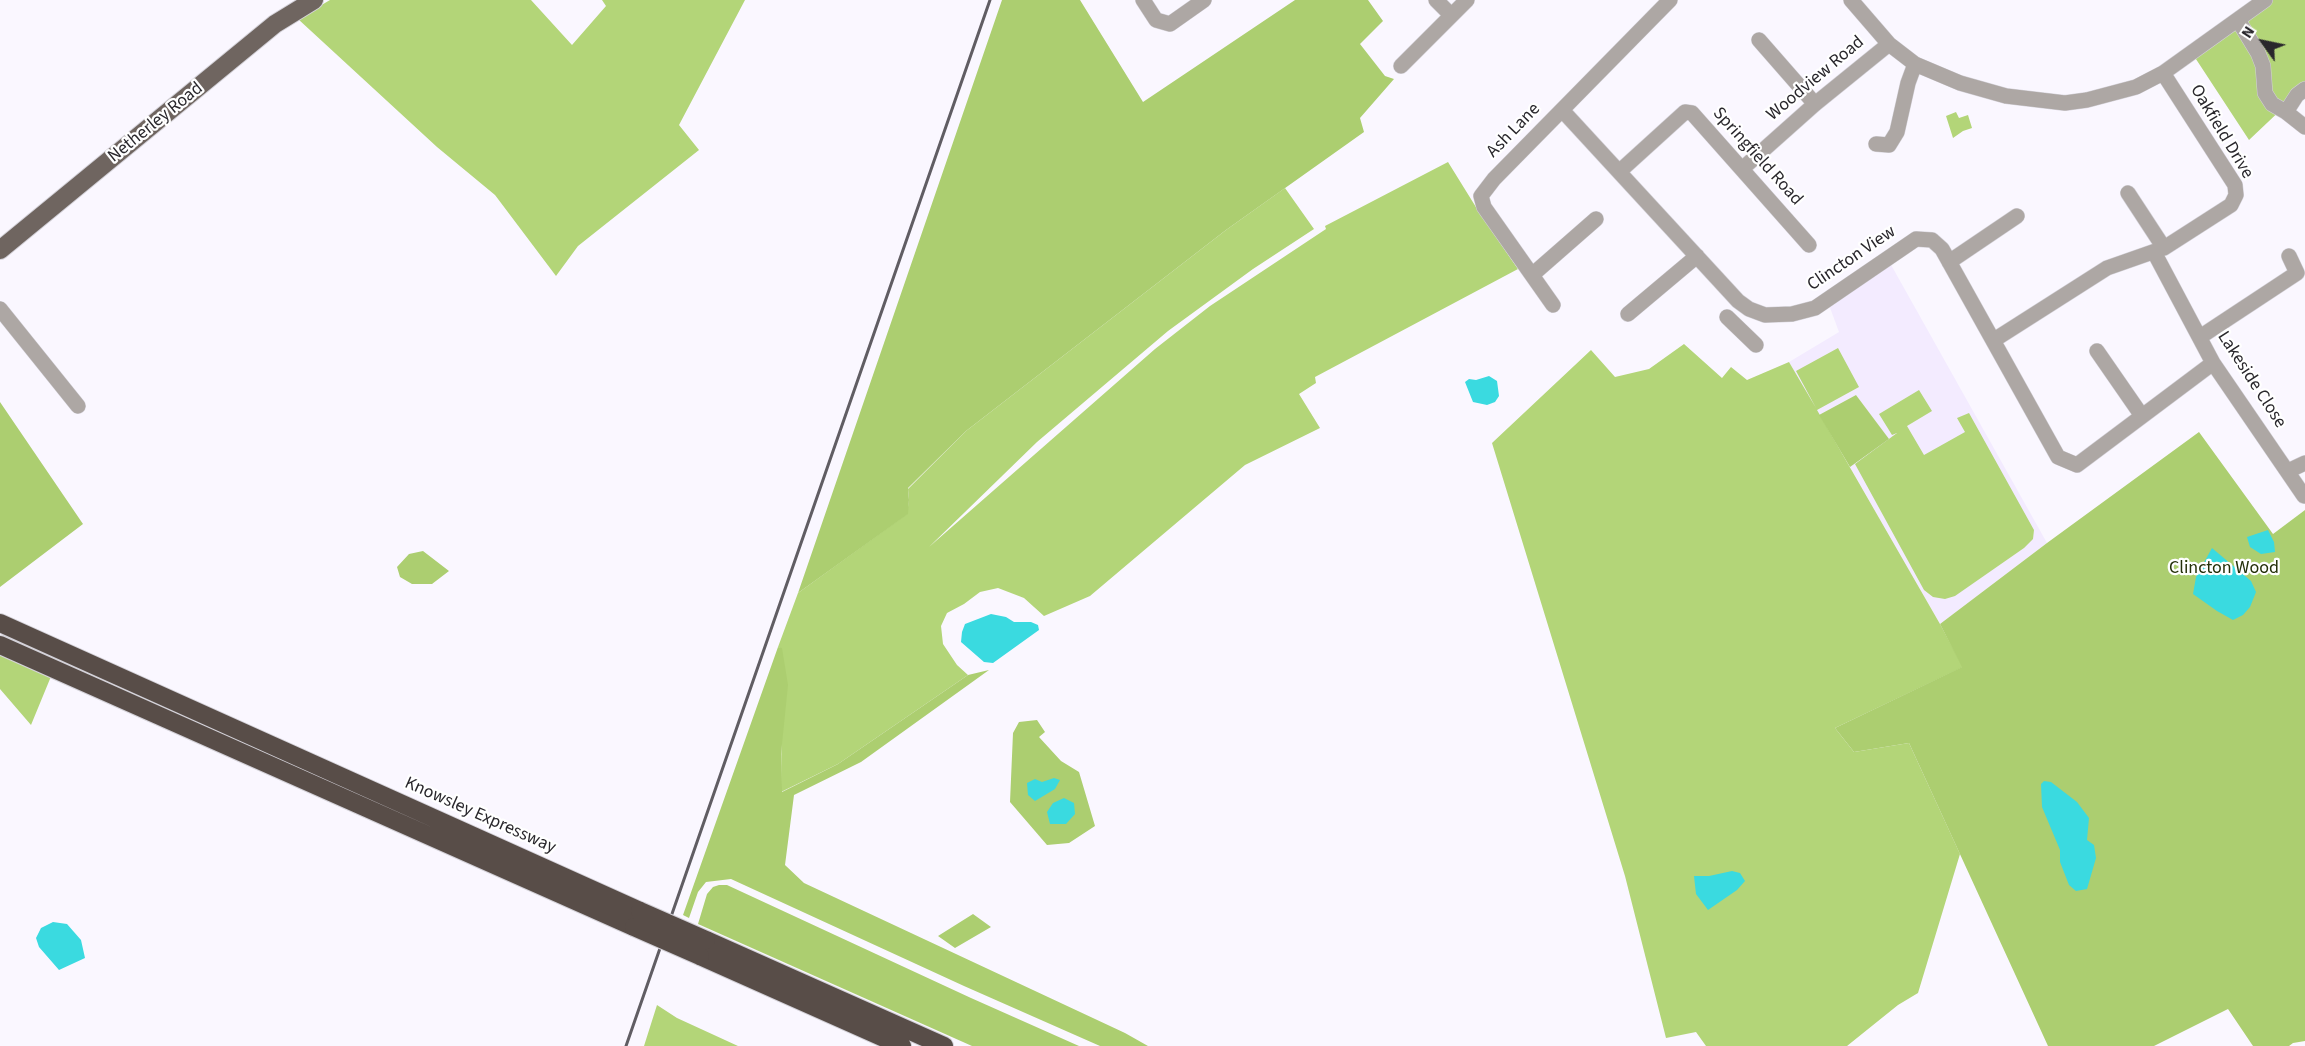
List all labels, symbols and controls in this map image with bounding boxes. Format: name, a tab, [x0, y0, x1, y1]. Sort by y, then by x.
north arrow	[2233, 12, 2293, 72]
text: N	[2236, 22, 2260, 43]
street label: Woodview Road	[1763, 32, 1869, 126]
street label: Netherley Road	[104, 78, 208, 168]
street label: Oakfield Drive	[2185, 81, 2257, 183]
street label: Ash Lane	[1483, 99, 1545, 163]
street label: Springfield Road	[1707, 103, 1807, 211]
street label: Clincton View	[1804, 222, 1900, 296]
street label: Lakeside Close	[2212, 328, 2290, 432]
park label: Clincton Wood	[2169, 558, 2279, 580]
street label: Knowsley Expressway	[401, 773, 559, 859]

